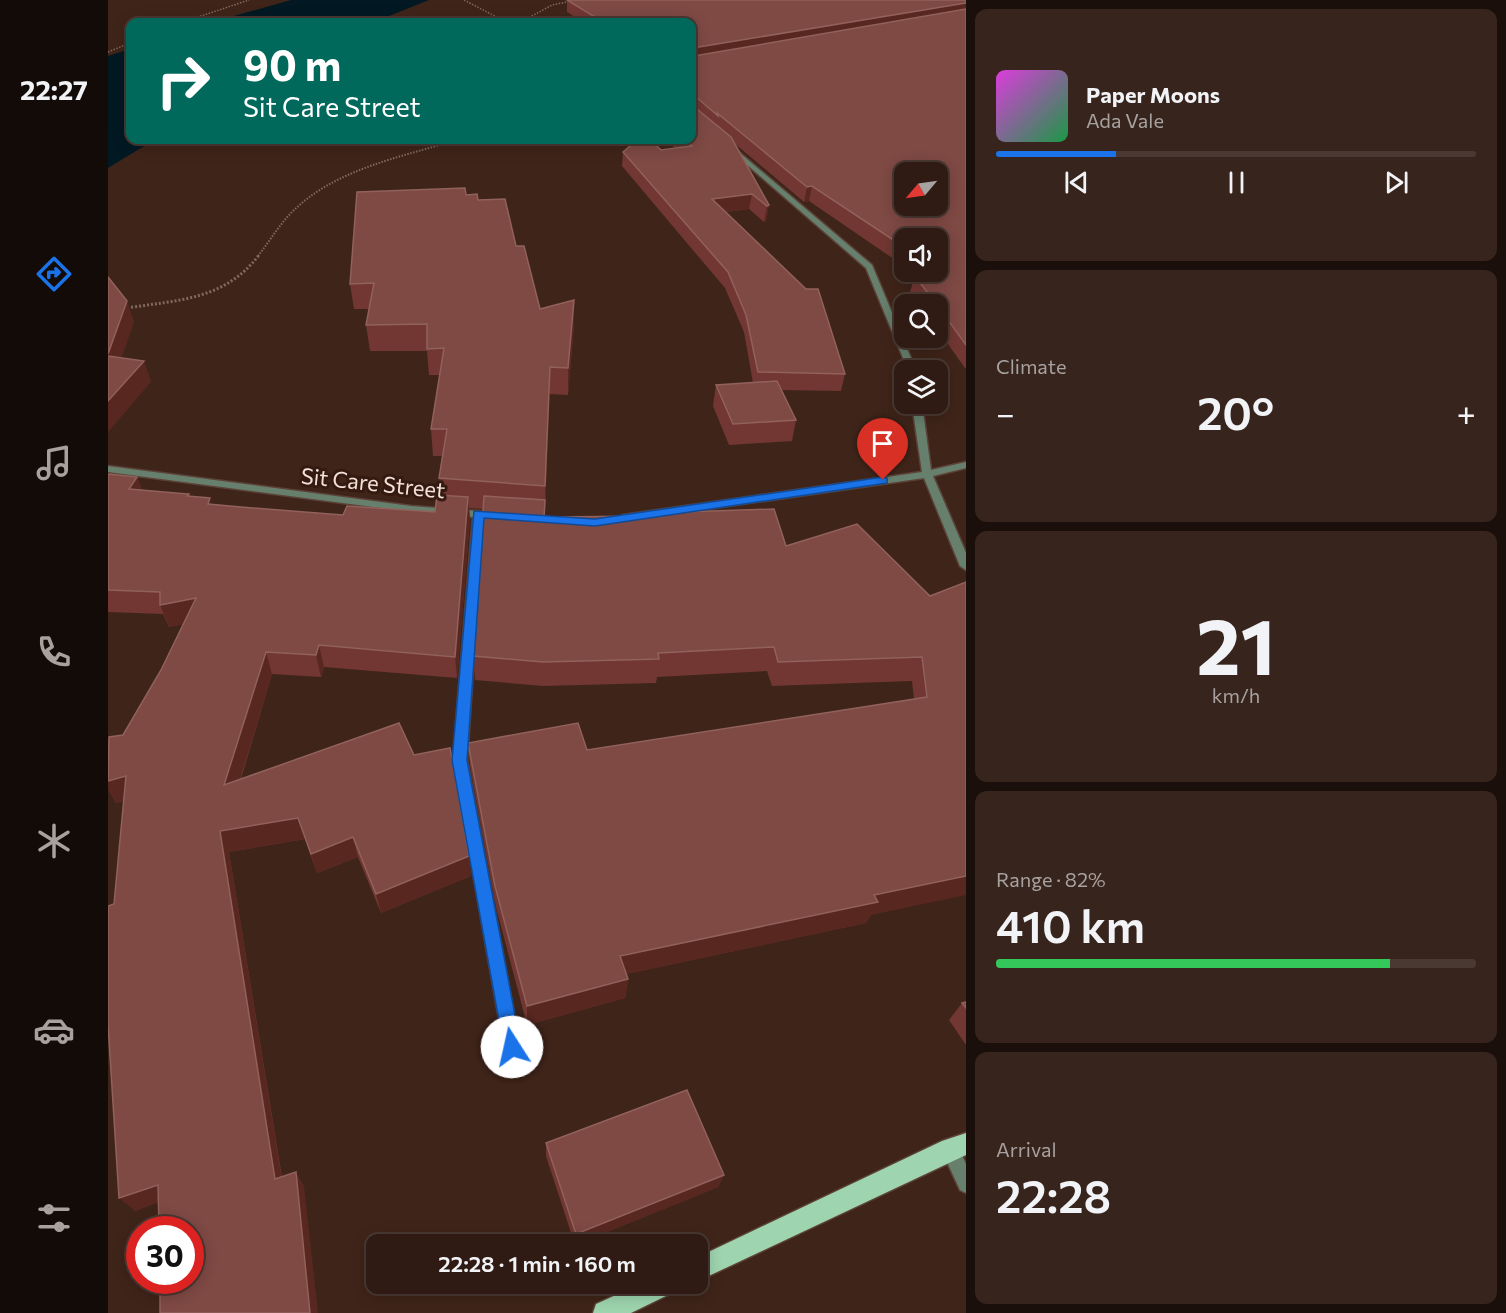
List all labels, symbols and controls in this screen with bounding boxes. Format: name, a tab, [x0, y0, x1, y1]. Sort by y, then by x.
text: 90 m	[243, 38, 342, 90]
icon: right	[144, 42, 222, 120]
text: 22:27	[20, 73, 88, 106]
text: Paper Moons	[1086, 81, 1220, 108]
text: Sit Care Street	[243, 90, 421, 123]
text: Ada Vale	[1086, 108, 1164, 132]
north arrow	[894, 162, 948, 216]
map controls	[894, 162, 948, 414]
icon: previous	[1060, 166, 1093, 199]
icon: pause	[1220, 166, 1253, 199]
icon: next	[1380, 166, 1413, 199]
button: sound	[894, 228, 948, 282]
icon: directions	[33, 253, 75, 295]
button: search	[894, 294, 948, 348]
text: Climate	[996, 354, 1066, 378]
button: layers	[894, 360, 948, 414]
text: 20°	[1197, 384, 1274, 439]
text: −	[996, 392, 1015, 433]
text: +	[1457, 392, 1476, 433]
pin	[857, 418, 908, 480]
icon: arrive	[866, 427, 899, 460]
icon: music	[33, 442, 75, 484]
street label: Sit Care Street	[300, 462, 446, 503]
text: 21	[1196, 596, 1276, 691]
icon: phone	[33, 631, 75, 673]
text: km/h	[1212, 683, 1260, 707]
icon: climate	[33, 820, 75, 862]
text: Range · 82%	[996, 867, 1106, 891]
text: 410 km	[996, 897, 1145, 952]
icon: car	[33, 1009, 75, 1051]
position arrow	[480, 1015, 544, 1079]
text: Arrival	[996, 1137, 1057, 1161]
text: 22:28	[996, 1167, 1111, 1222]
icon: filters	[33, 1197, 75, 1239]
speed limit sign: 30	[126, 1216, 204, 1294]
text: 22:28 · 1 min · 160 m	[438, 1250, 636, 1277]

